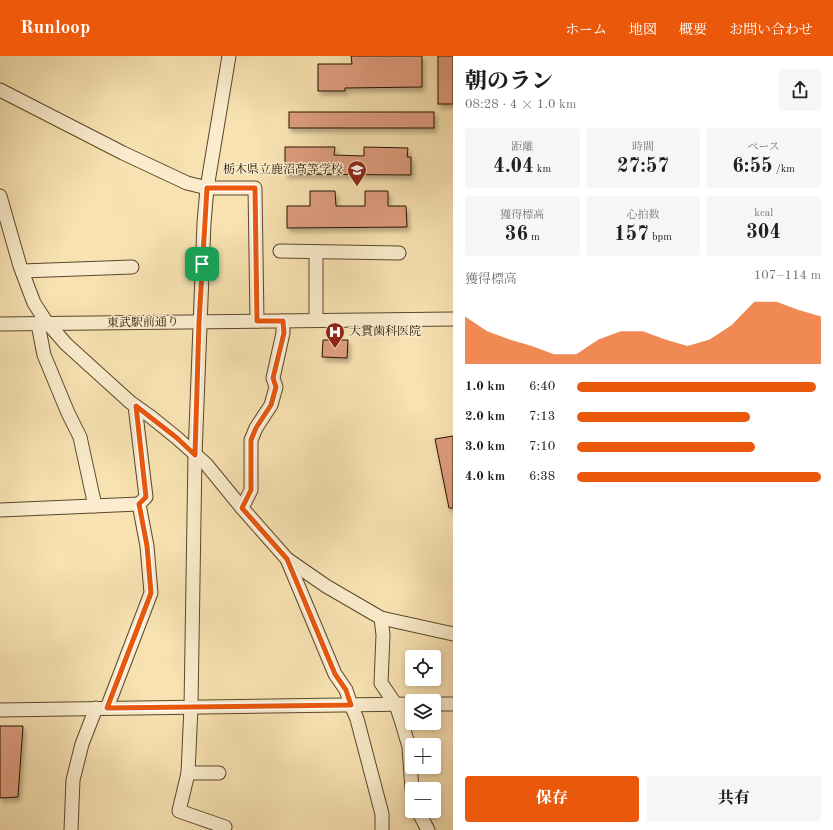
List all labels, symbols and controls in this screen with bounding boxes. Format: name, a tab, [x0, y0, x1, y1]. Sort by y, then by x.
text: Runloop	[20, 19, 90, 38]
text: ホーム	[565, 23, 607, 37]
text: 地図	[629, 23, 657, 37]
text: 概要	[679, 23, 707, 37]
text: お問い合わせ	[729, 23, 813, 37]
button: share	[779, 69, 821, 111]
text: 朝のラン	[465, 71, 553, 93]
text: 08:28 · 4 × 1.0 km	[465, 98, 576, 111]
text: 距離	[511, 142, 533, 153]
text: 時間	[632, 142, 654, 153]
text: ペース	[747, 142, 780, 153]
text: 4.04	[493, 157, 534, 177]
text: 27:57	[617, 157, 669, 177]
text: 6:55	[732, 157, 773, 177]
school or university icon: 栃木県立鹿沼高等学校	[346, 159, 368, 187]
place label: 栃木県立鹿沼高等学校	[223, 162, 343, 176]
text: km	[534, 164, 551, 175]
text: /km	[773, 164, 795, 175]
text: kcal	[754, 208, 773, 219]
text: 獲得標高	[500, 210, 544, 221]
text: 心拍数	[626, 210, 659, 221]
text: 304	[746, 223, 781, 243]
text: 36	[505, 225, 528, 245]
text: 157	[614, 225, 649, 245]
text: m	[528, 232, 540, 243]
text: bpm	[649, 232, 672, 243]
pin	[185, 247, 219, 281]
icon: arrive	[191, 253, 213, 275]
text: 107–114 m	[754, 269, 821, 282]
text: 獲得標高	[465, 273, 517, 286]
street label: 東武駅前通り	[107, 314, 179, 330]
hospital icon: 大貫歯科医院	[324, 321, 346, 349]
place label: 大貫歯科医院	[349, 324, 421, 338]
text: 1.0 km	[465, 380, 505, 393]
text: 6:40	[529, 380, 555, 393]
text: 2.0 km	[465, 410, 505, 423]
text: 7:13	[529, 410, 555, 423]
text: 3.0 km	[465, 440, 505, 453]
text: 7:10	[529, 440, 555, 453]
text: 4.0 km	[465, 470, 505, 483]
text: 6:38	[529, 470, 555, 483]
map controls	[405, 650, 441, 818]
button: locate	[405, 650, 441, 686]
button: layers	[405, 694, 441, 730]
button: +	[405, 738, 441, 774]
button: 保存	[465, 776, 639, 822]
button: 共有	[647, 776, 821, 822]
button: −	[405, 782, 441, 818]

